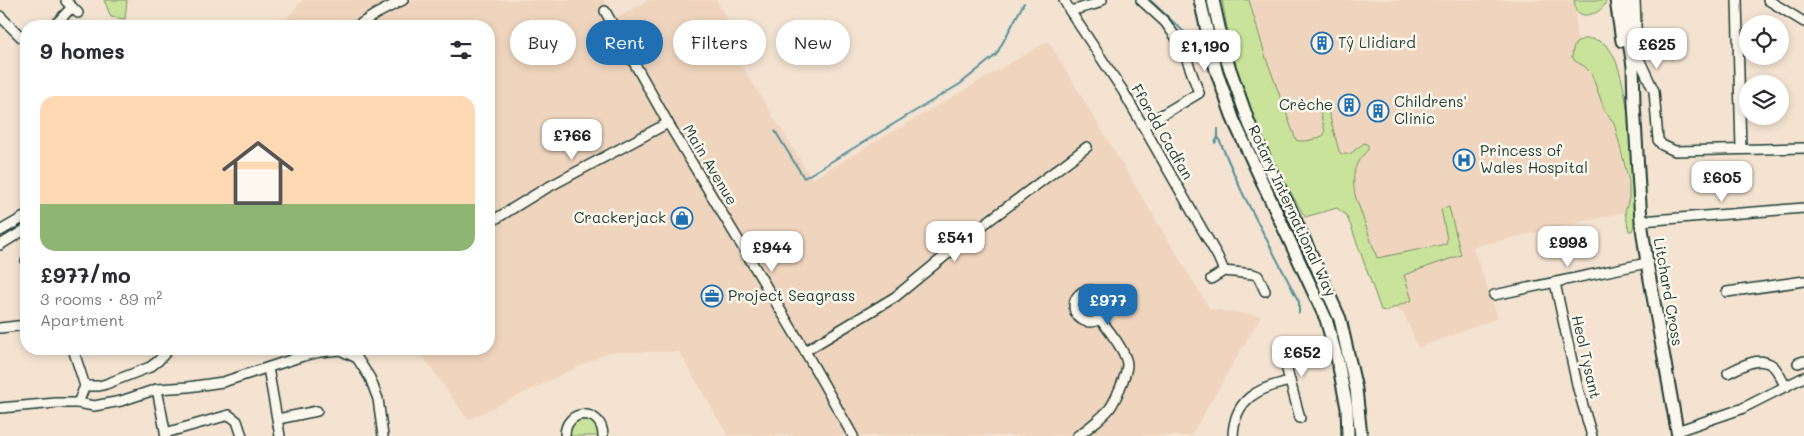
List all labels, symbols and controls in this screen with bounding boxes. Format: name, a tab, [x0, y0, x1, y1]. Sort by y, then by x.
map controls	[1739, 15, 1789, 125]
button: locate	[1739, 15, 1789, 65]
chip: Buy	[510, 20, 576, 65]
chip: Rent	[586, 20, 663, 65]
chip: Filters	[673, 20, 766, 65]
chip: New	[776, 20, 850, 65]
pin: £625	[1627, 28, 1687, 70]
pin: £1,190	[1164, 30, 1246, 72]
building icon: Tŷ Llidiard	[1310, 31, 1334, 55]
place label: Tŷ Llidiard	[1338, 32, 1416, 52]
text: £625	[1638, 33, 1676, 54]
text: £1,190	[1181, 35, 1229, 56]
icon: filters	[447, 36, 475, 64]
text: 9 homes	[40, 37, 125, 64]
button: layers	[1739, 75, 1789, 125]
street label: Ffordd Cadfan	[1127, 80, 1198, 183]
place label: Childrens' Clinic	[1394, 91, 1467, 128]
building icon: Crèche	[1337, 93, 1361, 117]
place label: Crèche	[1279, 94, 1333, 114]
building icon: Childrens' Clinic	[1366, 99, 1390, 123]
pin: £766	[542, 119, 602, 161]
street label: Main Avenue	[679, 120, 743, 209]
street label: Rotary International Way	[1244, 122, 1342, 300]
text: £766	[553, 124, 591, 145]
icon: home	[213, 128, 303, 218]
place label: Princess of Wales Hospital	[1480, 140, 1588, 177]
hospital icon: Princess of Wales Hospital	[1452, 148, 1476, 172]
pin: £605	[1692, 160, 1752, 203]
text: £605	[1702, 166, 1742, 187]
shop icon: Crackerjack	[670, 206, 694, 230]
place label: Crackerjack	[574, 207, 666, 227]
pin: £541	[925, 220, 985, 263]
text: £541	[937, 226, 973, 247]
pin: £998	[1538, 226, 1598, 268]
pin: £944	[742, 230, 802, 273]
text: £998	[1548, 231, 1588, 252]
text: £944	[752, 236, 792, 257]
street label: Litchard Cross	[1650, 236, 1688, 347]
text: £977/mo	[40, 261, 131, 288]
office icon: Project Seagrass	[700, 284, 724, 308]
pin: £977	[1078, 284, 1138, 326]
place label: Project Seagrass	[728, 285, 855, 305]
text: 3 rooms · 89 m²	[40, 288, 162, 309]
text: £977	[1089, 289, 1127, 310]
text: Apartment	[40, 309, 125, 330]
street label: Heol Tysant	[1568, 313, 1606, 401]
pin: £652	[1272, 336, 1332, 378]
text: £652	[1283, 341, 1321, 362]

